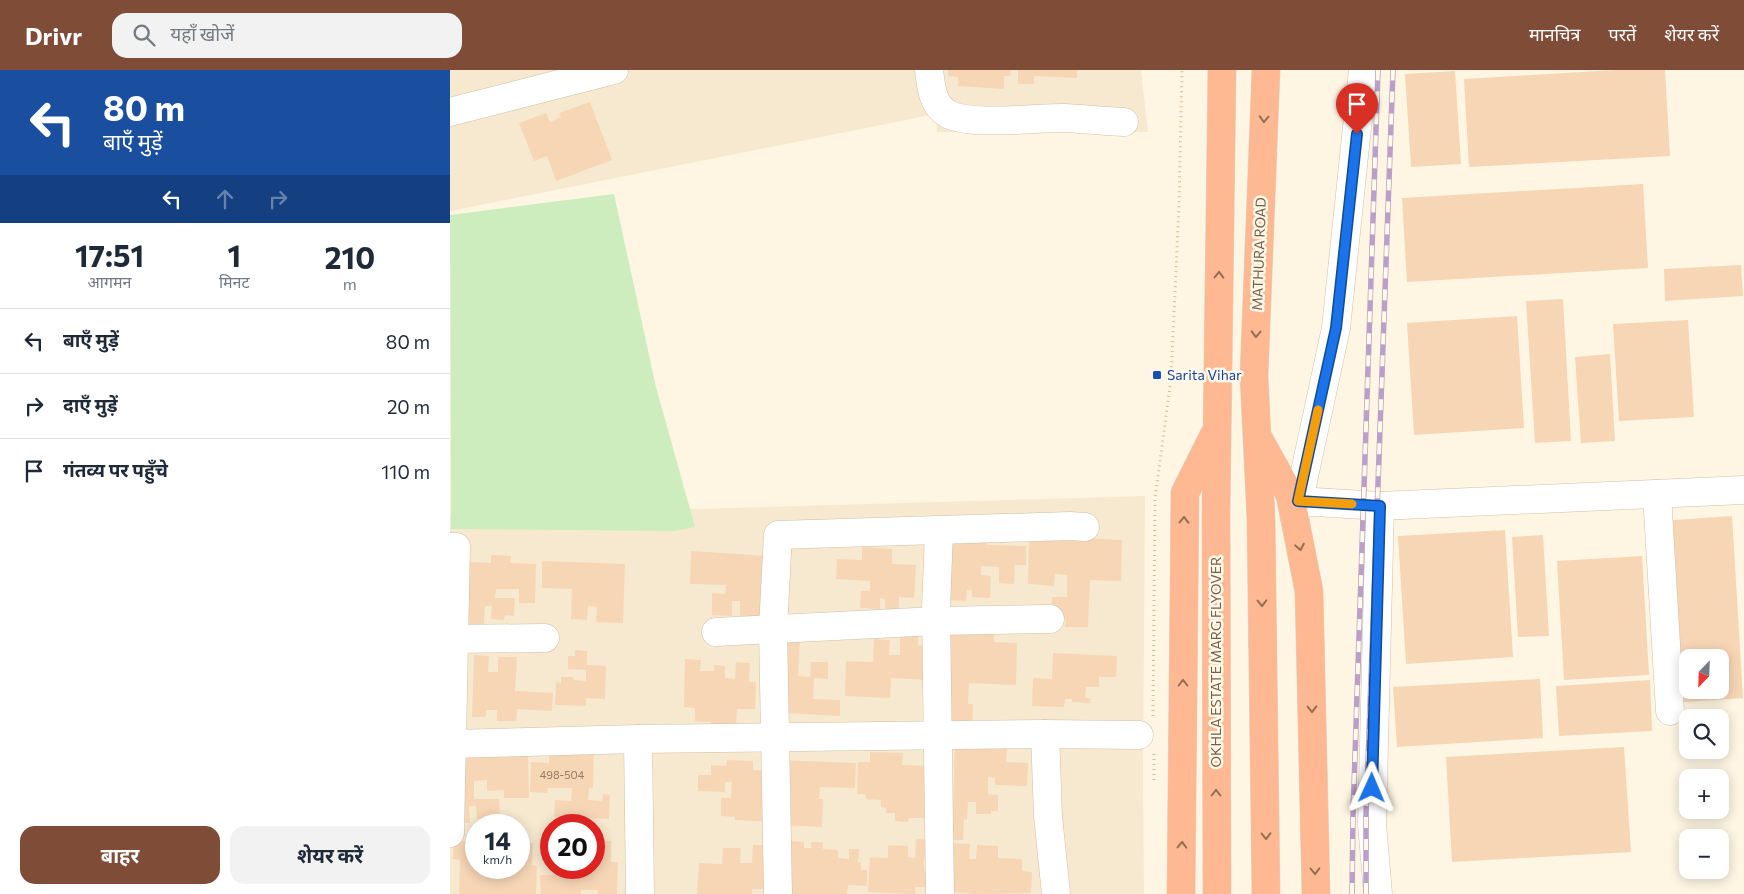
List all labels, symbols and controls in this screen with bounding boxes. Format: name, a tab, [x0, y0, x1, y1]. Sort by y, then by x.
search box	[112, 13, 462, 58]
text: Drivr	[25, 21, 82, 50]
icon: search	[130, 21, 158, 49]
text: यहाँ खोजें	[170, 22, 234, 45]
text: मानचित्र	[1529, 23, 1580, 45]
text: परतें	[1608, 23, 1636, 45]
text: शेयर करें	[1664, 23, 1719, 45]
pin	[1336, 83, 1378, 134]
text: 80 m	[103, 85, 185, 128]
icon: left	[20, 90, 85, 155]
icon: arrive	[1343, 90, 1371, 118]
one-way arrow	[1259, 115, 1269, 123]
text: बाएँ मुड़ें	[103, 128, 163, 155]
icon: left	[158, 185, 186, 213]
icon: ahead	[211, 185, 239, 213]
icon: right	[264, 185, 292, 213]
street label: MATHURA ROAD	[1248, 197, 1269, 311]
text: 17:51	[75, 236, 144, 273]
text: 1	[227, 236, 241, 273]
text: 210	[324, 238, 375, 275]
one-way arrow	[1214, 271, 1225, 279]
text: आगमन	[88, 272, 131, 291]
text: मिनट	[219, 272, 250, 291]
text: m	[343, 274, 357, 293]
icon: left	[20, 327, 48, 355]
text: बाएँ मुड़ें	[63, 328, 119, 351]
text: 80 m	[386, 330, 430, 353]
one-way arrow	[1250, 330, 1261, 338]
place label: Sarita Vihar	[1167, 366, 1242, 383]
marker: Sarita Vihar	[1151, 369, 1163, 381]
icon: right	[20, 392, 48, 420]
text: दाएँ मुड़ें	[63, 393, 118, 416]
text: 20 m	[387, 395, 430, 418]
icon: arrive	[20, 457, 48, 485]
text: गंतव्य पर पहुँचे	[63, 458, 168, 481]
text: 110 m	[381, 460, 430, 483]
one-way arrow	[1179, 516, 1190, 524]
one-way arrow	[1295, 542, 1305, 551]
street label: OKHLA ESTATE MARG FLYOVER	[1207, 557, 1224, 767]
one-way arrow	[1257, 600, 1267, 607]
north arrow	[1679, 649, 1729, 699]
map controls	[1679, 649, 1729, 879]
one-way arrow	[1178, 679, 1188, 686]
one-way arrow	[1306, 705, 1317, 713]
button: search	[1679, 709, 1729, 759]
position arrow	[1345, 761, 1397, 813]
house number: 498-504	[540, 768, 585, 781]
button: +	[1679, 769, 1729, 819]
one-way arrow	[1211, 789, 1221, 796]
speed limit sign: 20	[540, 814, 605, 879]
text: 14	[484, 825, 511, 855]
button: बाहर	[20, 826, 220, 884]
button: शेयर करें	[230, 826, 430, 884]
button: −	[1679, 829, 1729, 879]
one-way arrow	[1260, 832, 1271, 840]
one-way arrow	[1176, 841, 1187, 849]
text: km/h	[483, 852, 512, 866]
one-way arrow	[1310, 867, 1321, 875]

